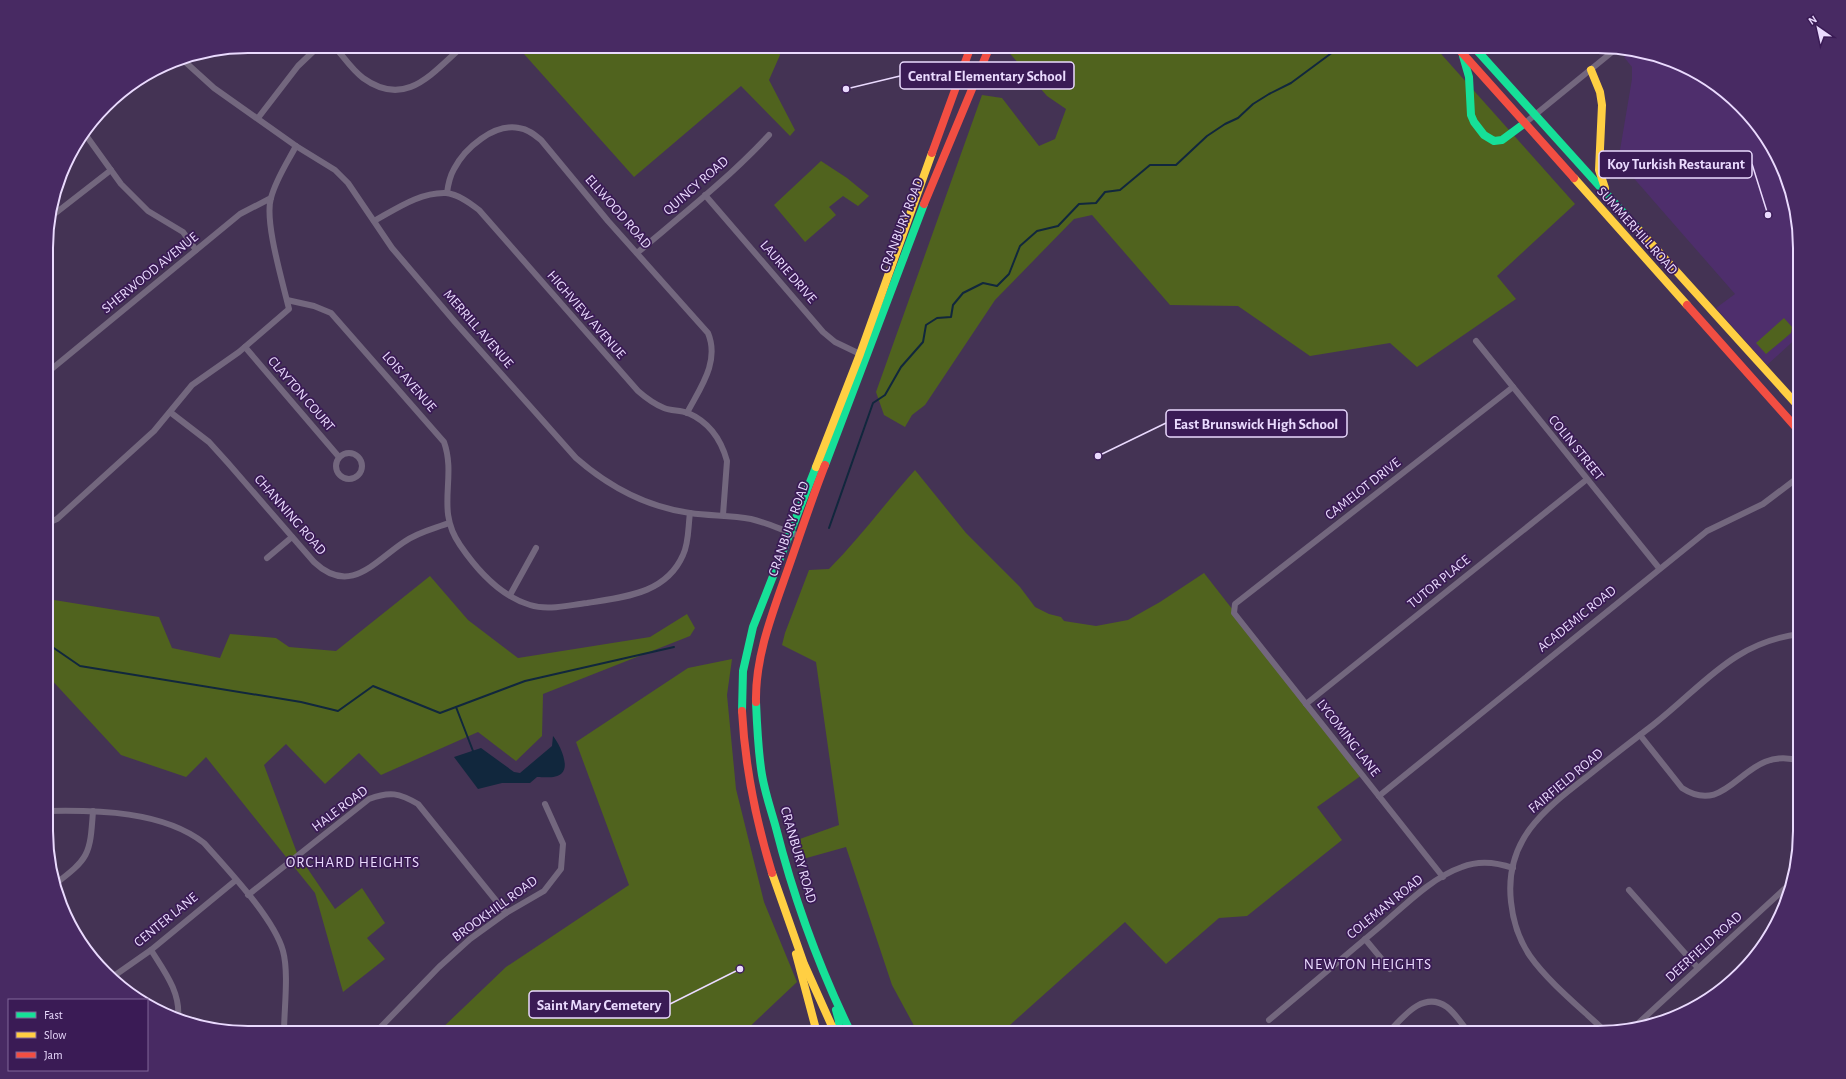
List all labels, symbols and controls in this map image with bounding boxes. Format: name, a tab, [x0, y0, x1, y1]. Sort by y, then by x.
north arrow	[1798, 8, 1838, 48]
text: N	[1806, 13, 1819, 27]
callout: Central Elementary School	[900, 62, 1074, 89]
text: Central Elementary School	[908, 69, 1066, 84]
callout: Koy Turkish Restaurant	[1599, 151, 1752, 178]
street label: QUINCY ROAD	[661, 154, 731, 218]
text: Koy Turkish Restaurant	[1607, 157, 1745, 172]
street label: ELLWOOD ROAD	[582, 172, 654, 252]
street label: CRANBURY ROAD	[878, 176, 926, 274]
street label: SUMMERHILL ROAD	[1594, 184, 1680, 278]
street label: SHERWOOD AVENUE	[99, 230, 201, 316]
street label: LAURIE DRIVE	[757, 238, 819, 306]
street label: HIGHVIEW AVENUE	[544, 268, 628, 362]
street label: MERRILL AVENUE	[440, 287, 516, 371]
street label: LOIS AVENUE	[379, 349, 439, 415]
street label: CLAYTON COURT	[265, 354, 337, 434]
callout: East Brunswick High School	[1166, 410, 1347, 437]
street label: COLIN STREET	[1546, 413, 1606, 483]
text: East Brunswick High School	[1174, 417, 1338, 432]
street label: CAMELOT DRIVE	[1323, 455, 1403, 523]
street label: CHANNING ROAD	[251, 472, 329, 558]
street label: CRANBURY ROAD	[766, 480, 812, 578]
street label: TUTOR PLACE	[1405, 553, 1473, 611]
street label: ACADEMIC ROAD	[1535, 583, 1619, 655]
street label: LYCOMING LANE	[1314, 697, 1382, 779]
street label: FAIRFIELD ROAD	[1526, 746, 1606, 816]
street label: HALE ROAD	[309, 784, 371, 834]
street label: CRANBURY ROAD	[778, 805, 818, 905]
district label: ORCHARD HEIGHTS	[286, 855, 420, 870]
street label: COLEMAN ROAD	[1344, 872, 1426, 942]
street label: BROOKHILL ROAD	[450, 874, 540, 944]
street label: CENTER LANE	[132, 890, 201, 950]
street label: DEERFIELD ROAD	[1663, 909, 1745, 985]
district label: NEWTON HEIGHTS	[1304, 957, 1432, 972]
callout: Saint Mary Cemetery	[529, 991, 670, 1018]
text: Saint Mary Cemetery	[537, 998, 662, 1013]
legend	[8, 999, 148, 1071]
text: Fast	[44, 1009, 63, 1021]
text: Slow	[44, 1029, 66, 1041]
text: Jam	[44, 1049, 63, 1061]

